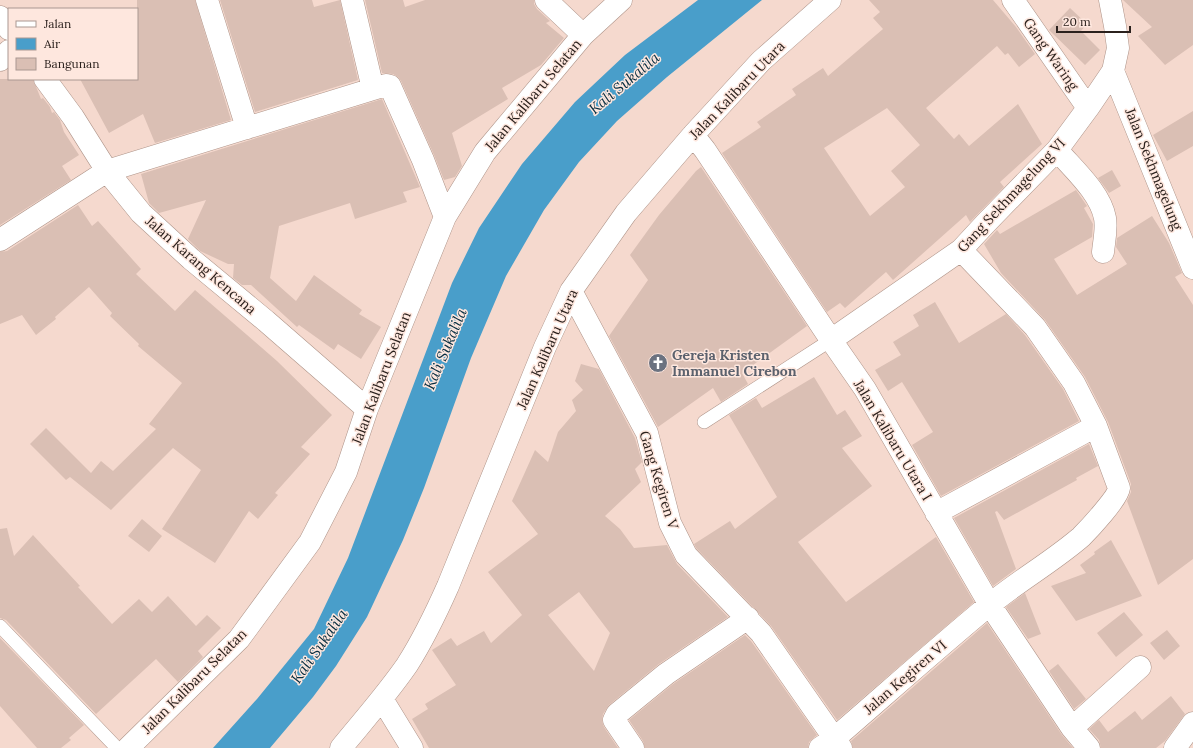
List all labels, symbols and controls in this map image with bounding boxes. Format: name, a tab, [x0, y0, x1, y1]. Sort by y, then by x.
legend	[8, 8, 138, 80]
scale bar	[1057, 8, 1130, 34]
street label: Gang Waring	[1019, 14, 1083, 94]
text: 20 m	[1063, 14, 1091, 29]
text: Jalan	[43, 16, 71, 31]
street label: Jalan Kalibaru Selatan	[480, 35, 586, 156]
text: Air	[43, 36, 61, 51]
street label: Jalan Kalibaru Utara	[685, 37, 789, 144]
water label: Kali Sukalila	[585, 48, 664, 118]
text: Bangunan	[44, 56, 100, 71]
street label: Jalan Sekhmagelung	[1121, 104, 1187, 233]
street label: Gang Sekhmagelung VI	[953, 134, 1069, 256]
street label: Jalan Karang Kencana	[141, 211, 260, 318]
street label: Jalan Kalibaru Utara	[512, 286, 582, 413]
water label: Kali Sukalila	[419, 305, 471, 392]
street label: Jalan Kalibaru Selatan	[347, 308, 415, 448]
place label: Gereja Kristen Immanuel Cirebon	[672, 346, 797, 380]
church icon: Gereja Kristen Immanuel Cirebon	[647, 352, 669, 374]
street label: Jalan Kalibaru Utara I	[849, 375, 936, 504]
street label: Gang Kegiren V	[636, 429, 683, 532]
water label: Kali Sukalila	[287, 605, 352, 687]
street label: Jalan Kalibaru Selatan	[137, 624, 251, 738]
street label: Jalan Kegiren VI	[859, 636, 950, 719]

